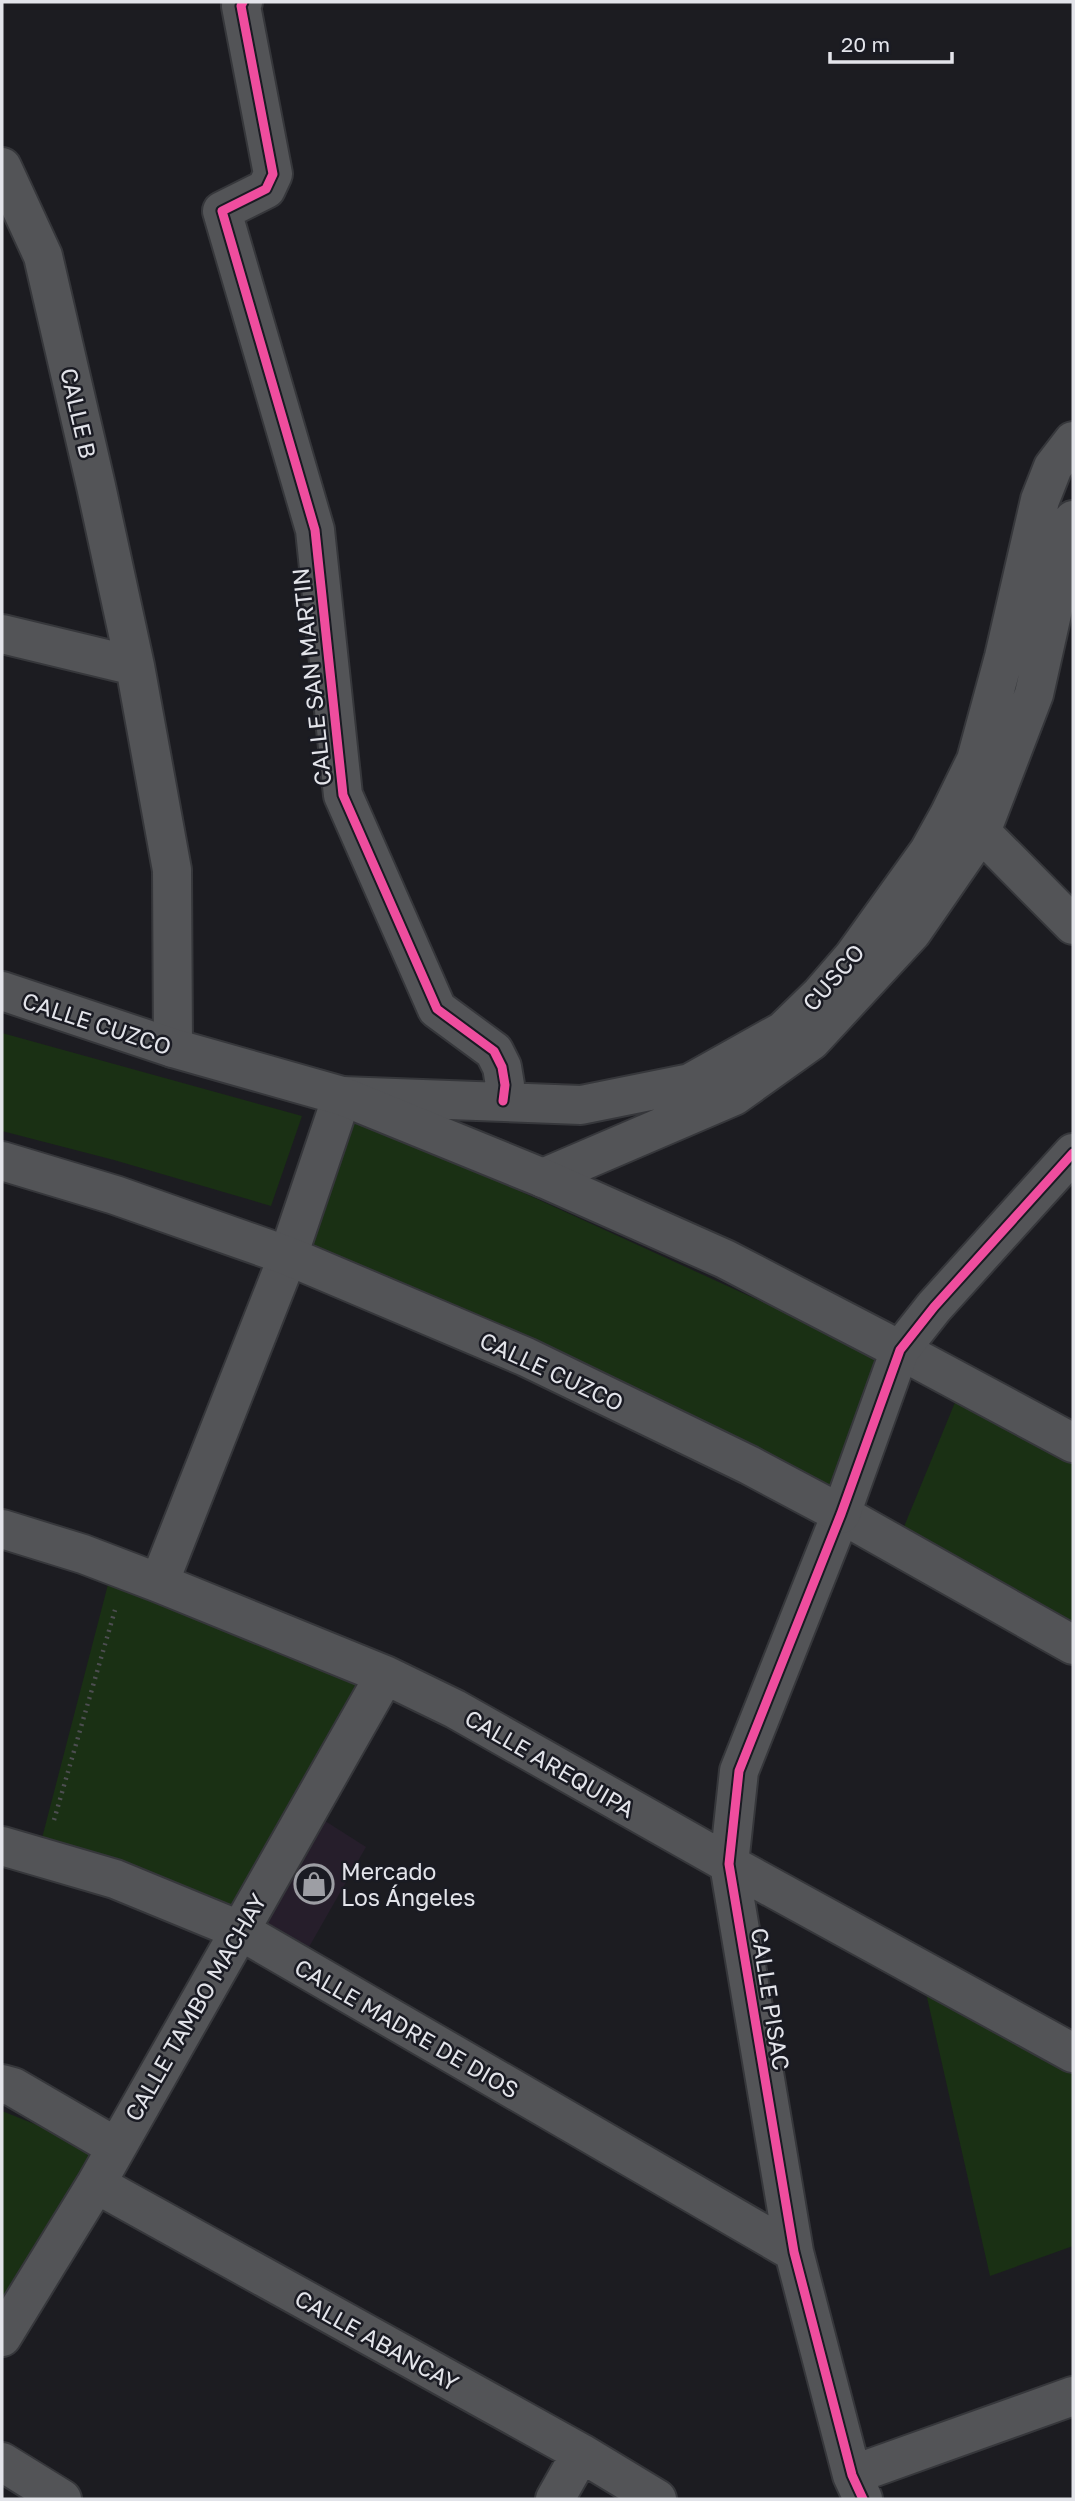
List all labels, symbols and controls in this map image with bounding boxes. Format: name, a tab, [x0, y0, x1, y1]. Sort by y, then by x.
scale bar	[830, 21, 953, 65]
text: 20 m	[841, 31, 890, 57]
street label: CALLE B	[55, 365, 103, 461]
street label: CALLE SAN MARTIN	[286, 566, 336, 788]
street label: CUSCO	[796, 938, 870, 1016]
street label: CALLE CUZCO	[19, 986, 175, 1060]
street label: CALLE CUZCO	[476, 1326, 628, 1416]
street label: CALLE AREQUIPA	[460, 1703, 640, 1823]
place label: Mercado Los Ángeles	[341, 1857, 475, 1911]
shop icon: Mercado Los Ángeles	[293, 1863, 335, 1905]
street label: CALLE TAMBO MACHAY	[118, 1888, 272, 2126]
street label: CALLE PISAC	[746, 1926, 796, 2072]
street label: CALLE MADRE DE DIOS	[290, 1952, 524, 2104]
street label: CALLE ABANCAY	[290, 2283, 464, 2397]

